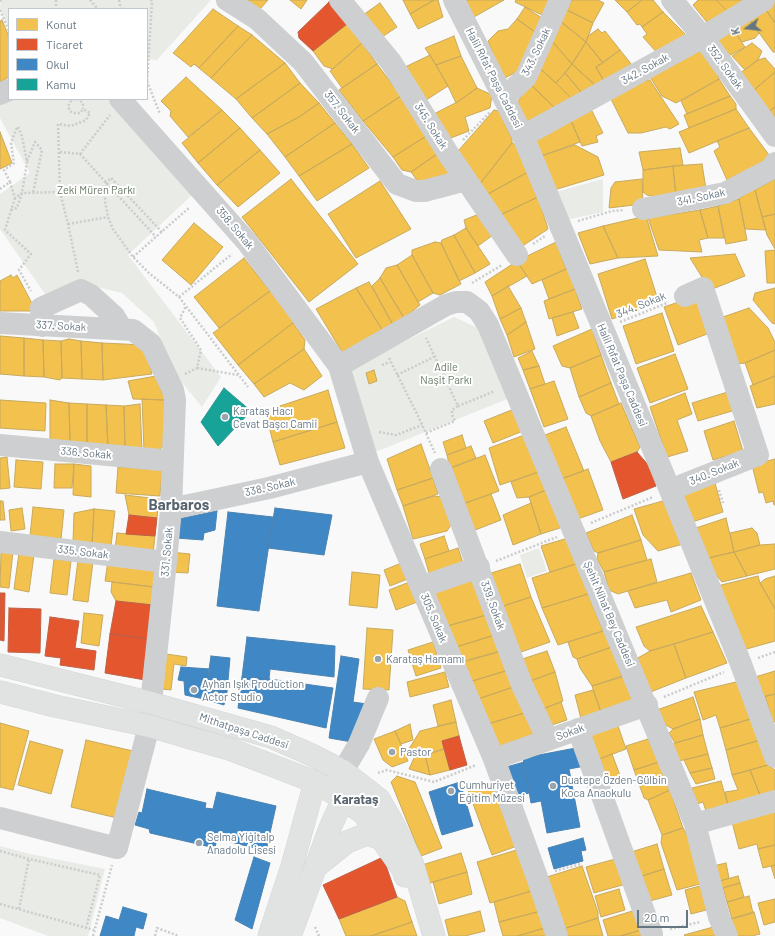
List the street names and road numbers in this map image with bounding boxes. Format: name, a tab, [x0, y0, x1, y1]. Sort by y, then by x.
street label: Halil Rıfat Paşa Caddesi	[463, 26, 525, 130]
street label: 343. Sokak	[519, 26, 553, 78]
street label: 352. Sokak	[705, 42, 745, 92]
street label: 342. Sokak	[619, 51, 671, 87]
street label: 357. Sokak	[321, 88, 363, 136]
street label: 345. Sokak	[412, 101, 450, 151]
street label: 341. Sokak	[676, 185, 726, 209]
street label: 358. Sokak	[213, 204, 257, 252]
street label: 344. Sokak	[614, 289, 668, 321]
street label: 337. Sokak	[36, 318, 86, 334]
street label: Halil Rıfat Paşa Caddesi	[594, 321, 650, 429]
street label: 336. Sokak	[60, 444, 112, 462]
street label: 340. Sokak	[687, 456, 741, 488]
street label: 338. Sokak	[244, 475, 296, 499]
street label: 331. Sokak	[158, 527, 176, 577]
street label: 335. Sokak	[57, 542, 109, 562]
street label: Şehit Nihat Bey Caddesi	[581, 559, 637, 669]
street label: 339. Sokak	[478, 579, 508, 631]
street label: 305. Sokak	[418, 592, 450, 644]
street label: Mithatpaşa Caddesi	[198, 710, 290, 752]
street label: Sokak	[554, 721, 586, 743]

